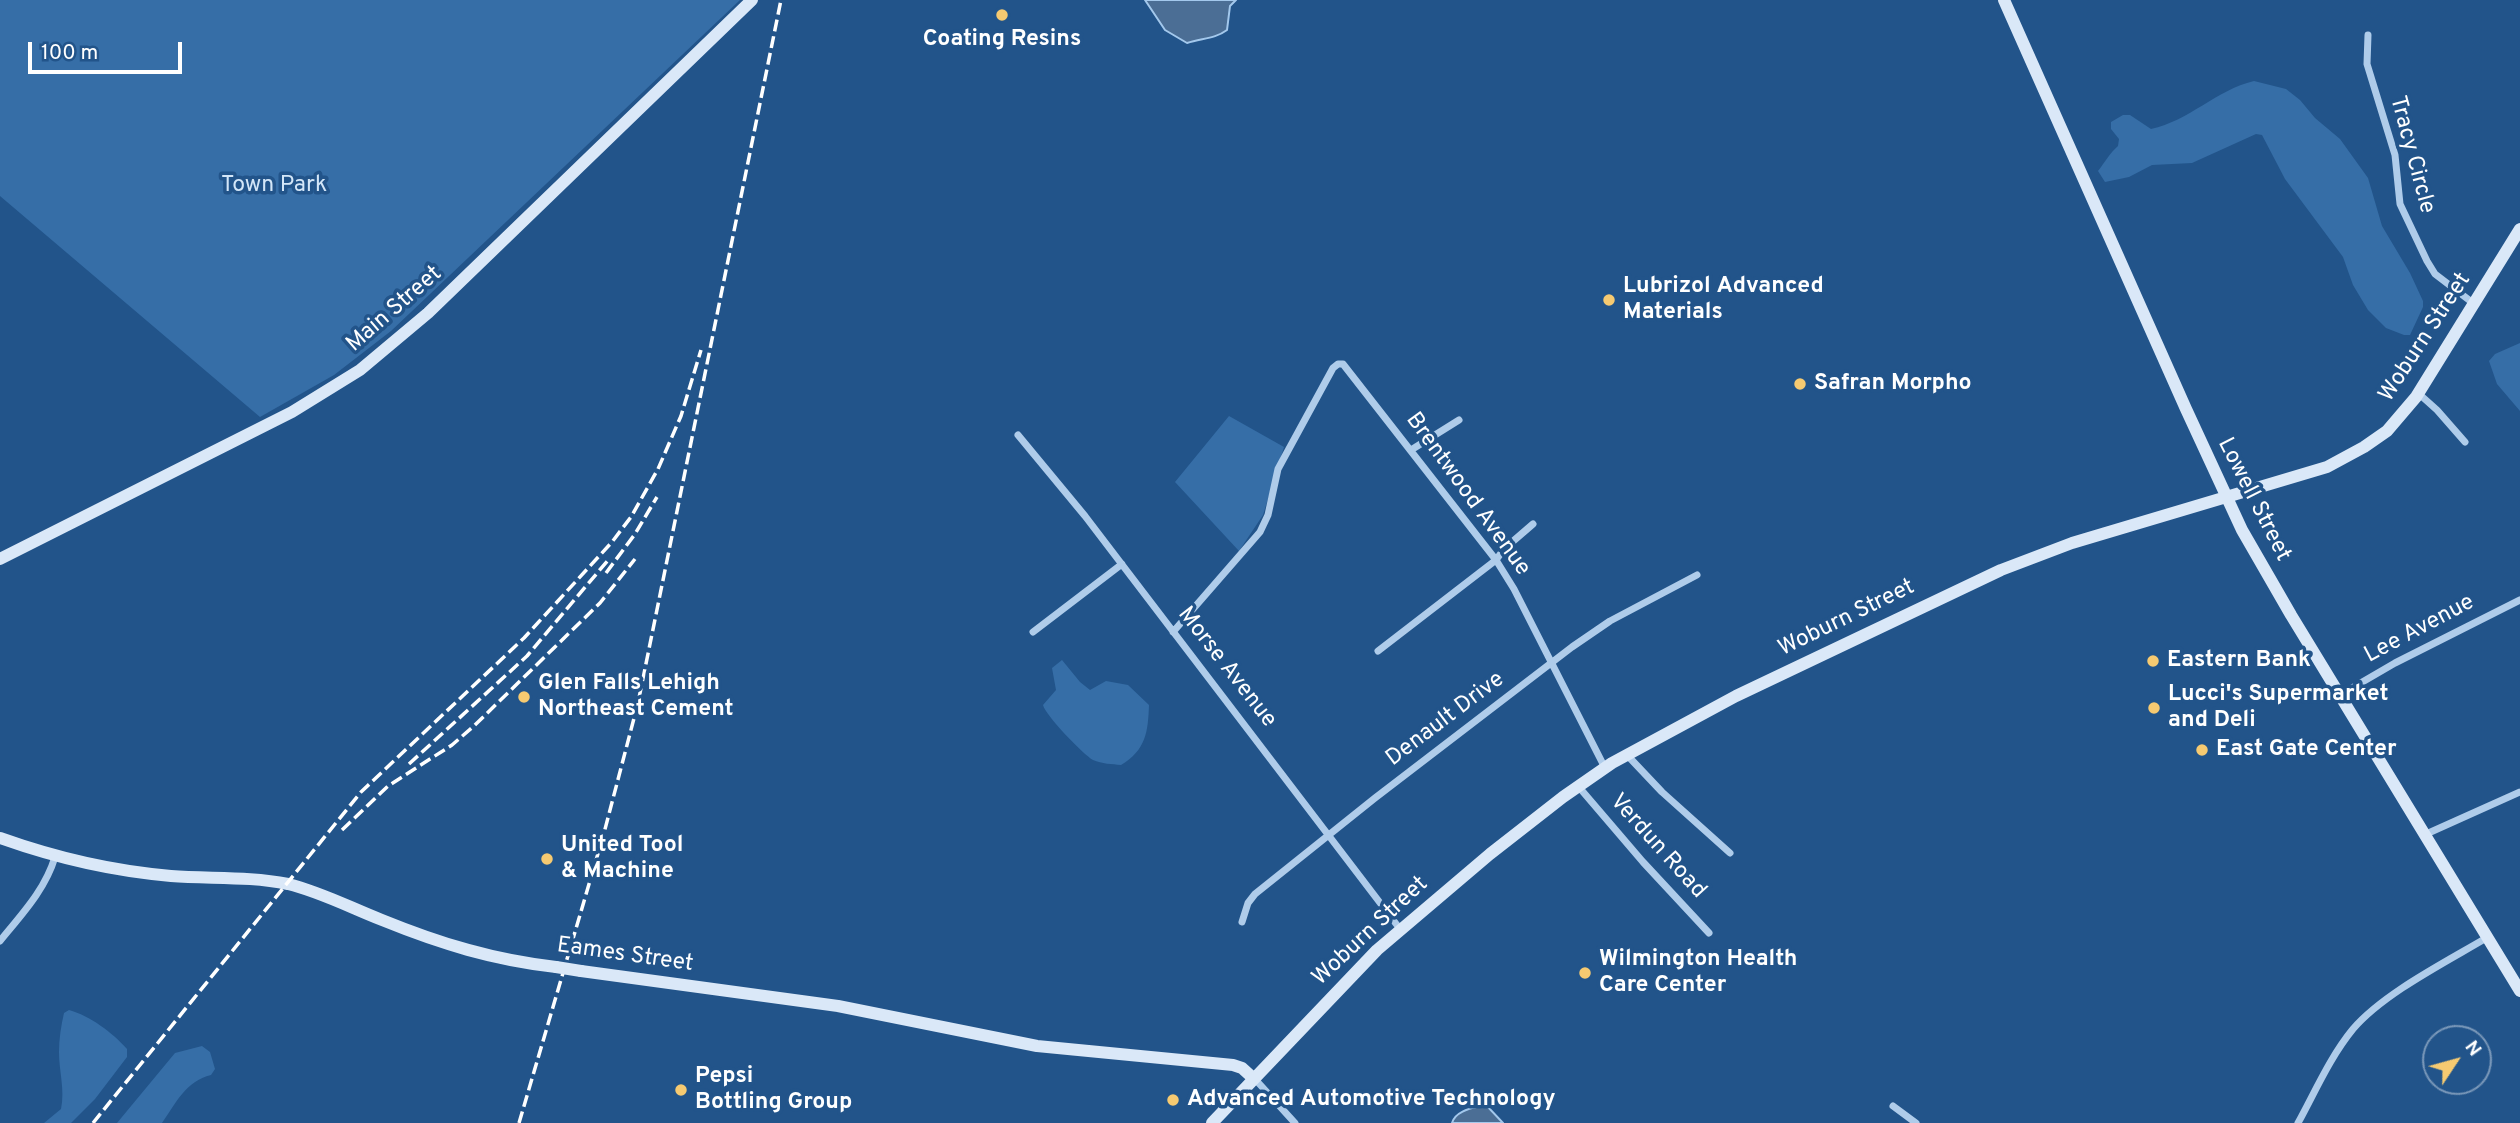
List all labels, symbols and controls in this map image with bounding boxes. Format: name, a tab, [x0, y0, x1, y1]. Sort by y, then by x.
marker: Coating Resins	[994, 7, 1010, 23]
place label: Coating Resins	[923, 26, 1081, 54]
scale bar	[32, 28, 186, 72]
text: 100 m	[41, 40, 98, 67]
street label: Tracy Circle	[2382, 93, 2440, 217]
park label: Town Park	[221, 172, 327, 200]
street label: Main Street	[342, 261, 448, 359]
street label: Woburn Street	[2374, 268, 2478, 408]
place label: Lubrizol Advanced Materials	[1623, 273, 1824, 327]
marker: Lubrizol Advanced Materials	[1601, 292, 1617, 308]
place label: Safran Morpho	[1814, 370, 1972, 398]
marker: Safran Morpho	[1792, 376, 1808, 392]
street label: Brentwood Avenue	[1399, 408, 1535, 582]
street label: Lowell Street	[2210, 434, 2296, 566]
street label: Woburn Street	[1774, 574, 1920, 664]
street label: Lee Avenue	[2360, 590, 2480, 670]
street label: Morse Avenue	[1170, 602, 1282, 734]
place label: Eastern Bank	[2167, 647, 2311, 675]
marker: Eastern Bank	[2145, 653, 2161, 669]
street label: Denault Drive	[1381, 667, 1511, 773]
place label: Glen Falls Lehigh Northeast Cement	[538, 670, 734, 724]
place label: Lucci's Supermarket and Deli	[2168, 681, 2388, 735]
marker: Glen Falls Lehigh Northeast Cement	[516, 689, 532, 705]
marker: Lucci's Supermarket and Deli	[2146, 700, 2162, 716]
place label: East Gate Center	[2216, 736, 2397, 764]
marker: East Gate Center	[2194, 742, 2210, 758]
street label: Verdun Road	[1603, 789, 1711, 905]
place label: United Tool & Machine	[561, 832, 683, 886]
marker: United Tool & Machine	[539, 851, 555, 867]
street label: Woburn Street	[1307, 871, 1435, 993]
street label: Eames Street	[555, 933, 695, 979]
place label: Wilmington Health Care Center	[1599, 946, 1797, 1000]
marker: Wilmington Health Care Center	[1577, 965, 1593, 981]
north arrow	[2422, 1025, 2492, 1095]
text: N	[2459, 1036, 2486, 1061]
place label: Pepsi Bottling Group	[695, 1063, 852, 1117]
marker: Pepsi Bottling Group	[673, 1082, 689, 1098]
place label: Advanced Automotive Technology	[1187, 1086, 1556, 1114]
marker: Advanced Automotive Technology	[1165, 1092, 1181, 1108]

